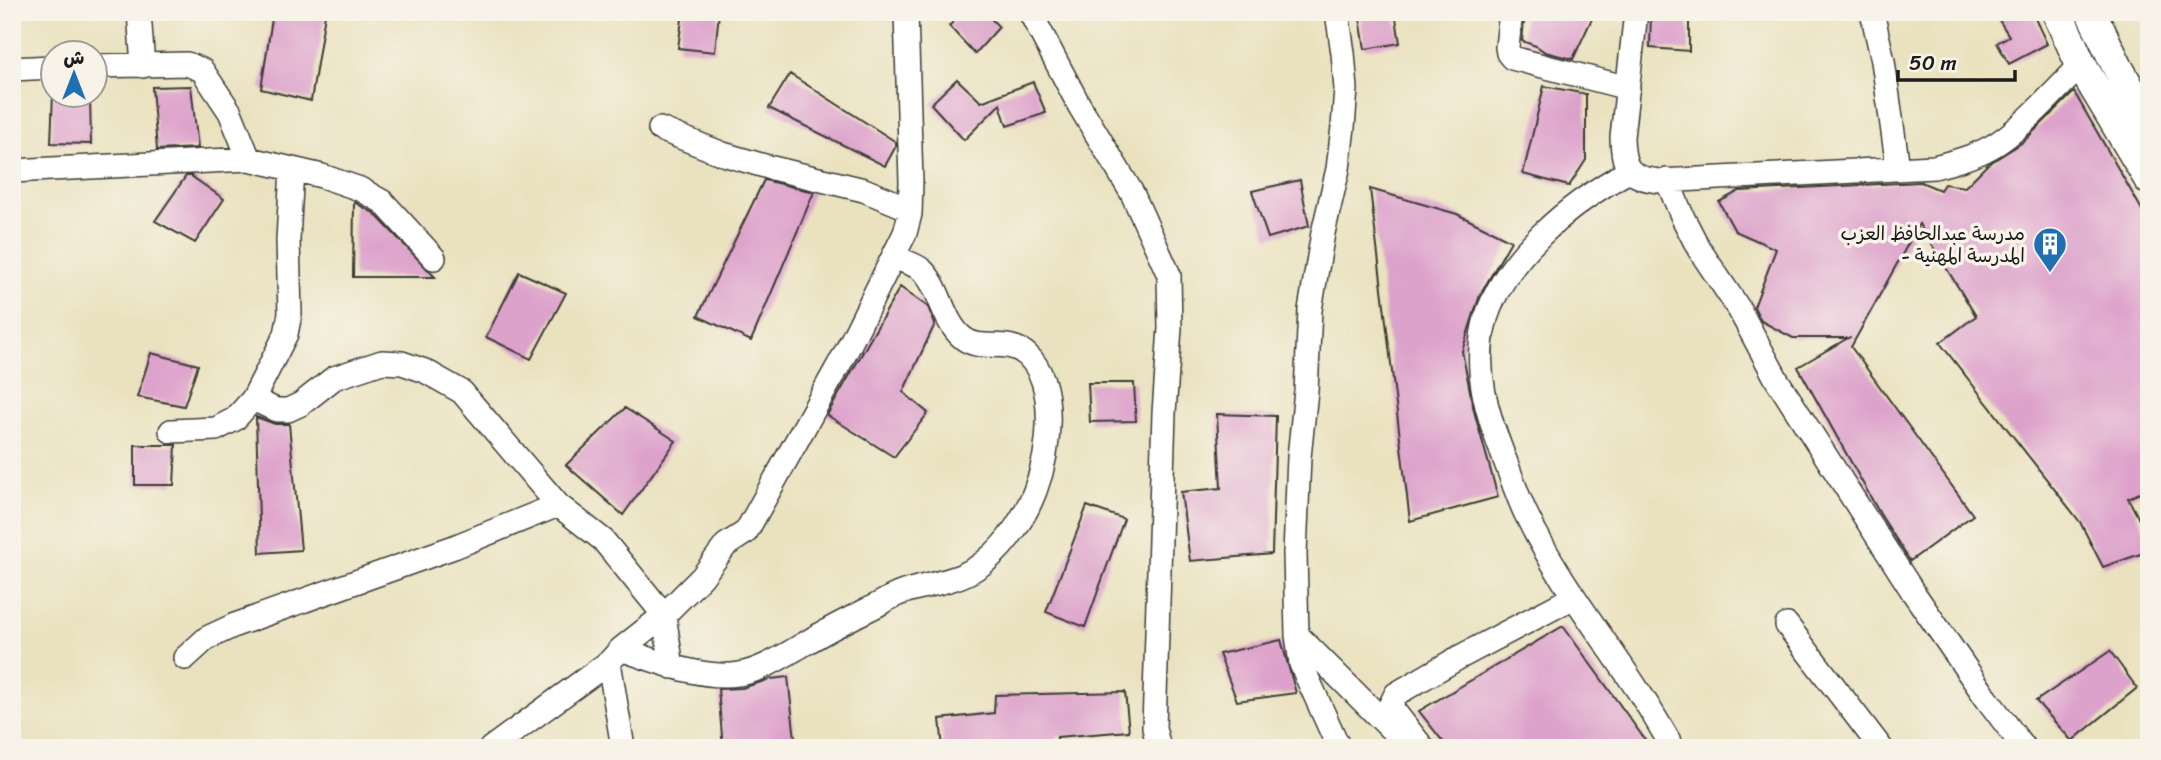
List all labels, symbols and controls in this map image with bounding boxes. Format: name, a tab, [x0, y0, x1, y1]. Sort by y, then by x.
north arrow	[38, 38, 108, 108]
scale bar	[1898, 38, 2016, 82]
text: ش	[64, 41, 85, 74]
text: 50 m	[1909, 44, 1957, 82]
place label: مدرسة عبدالحافظ العزب - المدرسة المهنية	[1841, 217, 2025, 272]
building icon: مدرسة عبدالحافظ العزب - المدرسة المهنية	[2031, 225, 2069, 274]

